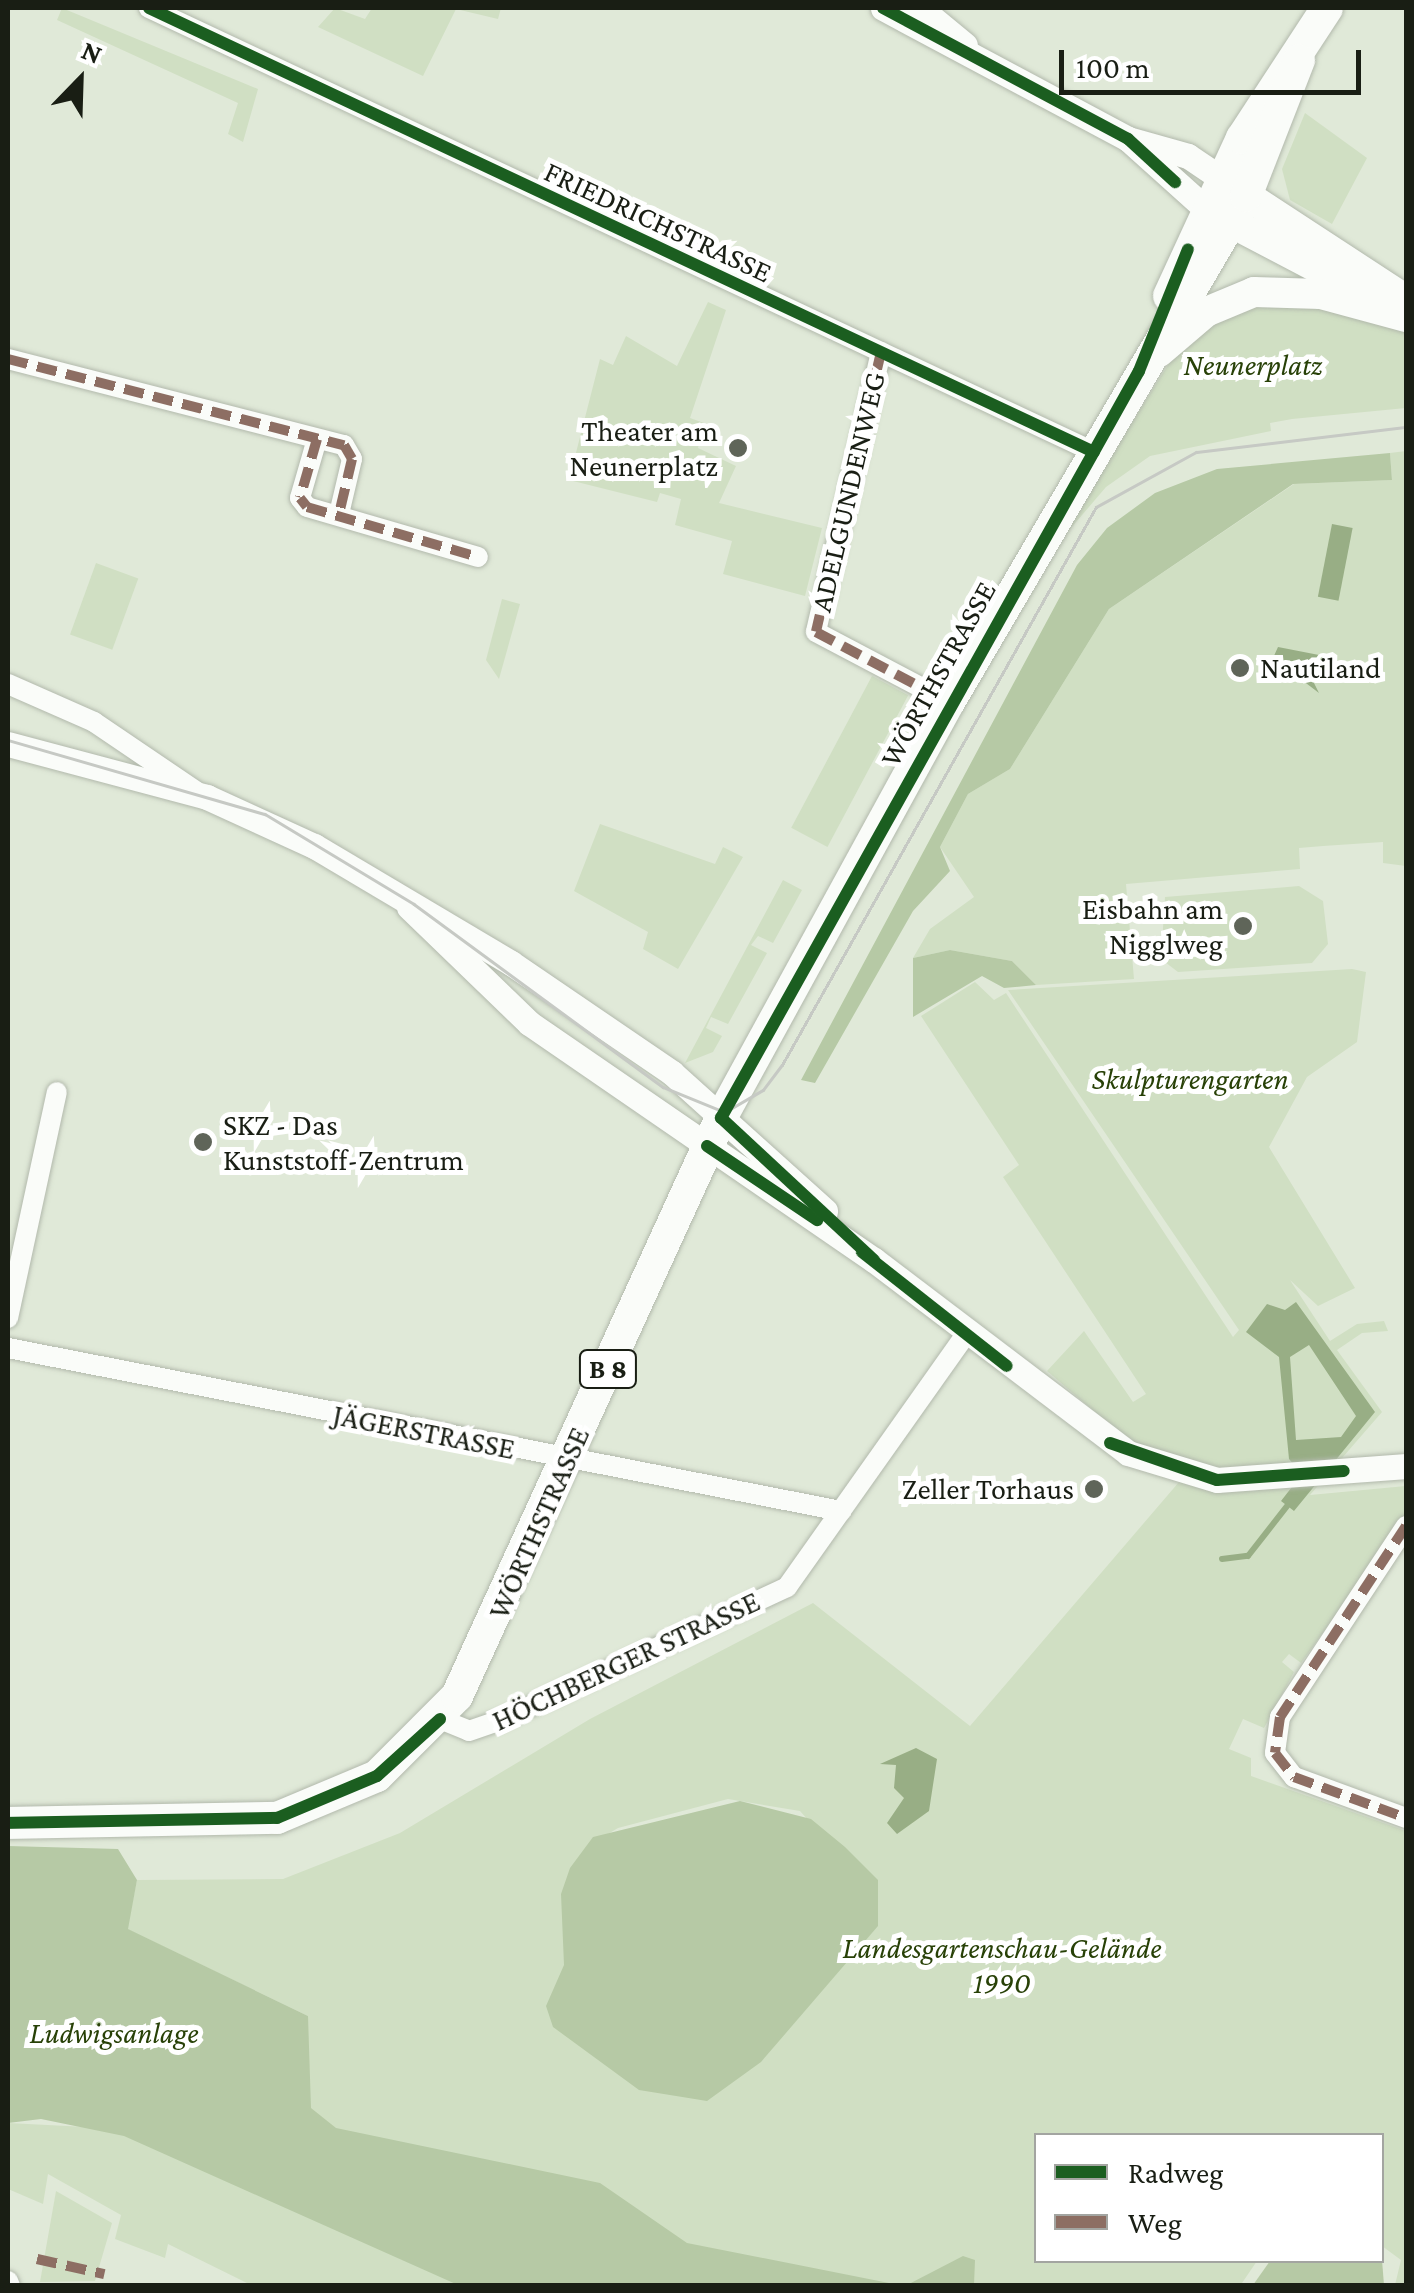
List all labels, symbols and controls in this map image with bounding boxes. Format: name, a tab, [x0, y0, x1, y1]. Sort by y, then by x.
north arrow	[30, 30, 130, 130]
scale bar	[1064, 30, 1366, 92]
text: N	[77, 34, 107, 70]
text: 100 m	[1076, 51, 1150, 84]
street label: FRIEDRICHSTRASSE	[538, 153, 778, 291]
park label: Neunerplatz	[1184, 347, 1322, 383]
street label: ADELGUNDENWEG	[803, 369, 893, 615]
place label: Theater am Neunerplatz	[569, 413, 718, 484]
marker: Theater am Neunerplatz	[727, 437, 749, 459]
street label: WÖRTHSTRASSE	[872, 575, 1004, 773]
place label: Nautiland	[1260, 650, 1381, 686]
marker: Nautiland	[1229, 657, 1251, 679]
place label: Eisbahn am Nigglweg	[1082, 891, 1223, 962]
marker: Eisbahn am Nigglweg	[1232, 915, 1254, 937]
park label: Skulpturengarten	[1091, 1061, 1289, 1097]
place label: SKZ - Das Kunststoff-Zentrum	[223, 1107, 464, 1178]
marker: SKZ - Das Kunststoff-Zentrum	[192, 1131, 214, 1153]
road number: B 8	[578, 1346, 638, 1392]
street label: JÄGERSTRASSE	[330, 1397, 518, 1467]
street label: WÖRTHSTRASSE	[481, 1421, 597, 1625]
place label: Zeller Torhaus	[902, 1471, 1074, 1507]
marker: Zeller Torhaus	[1083, 1478, 1105, 1500]
street label: HÖCHBERGER STRASSE	[487, 1583, 765, 1739]
park label: Landesgartenschau-Gelände 1990	[843, 1930, 1161, 2000]
park label: Ludwigsanlage	[29, 2015, 199, 2051]
legend	[1034, 2133, 1384, 2263]
text: Radweg	[1128, 2156, 1224, 2189]
text: Weg	[1128, 2206, 1182, 2239]

